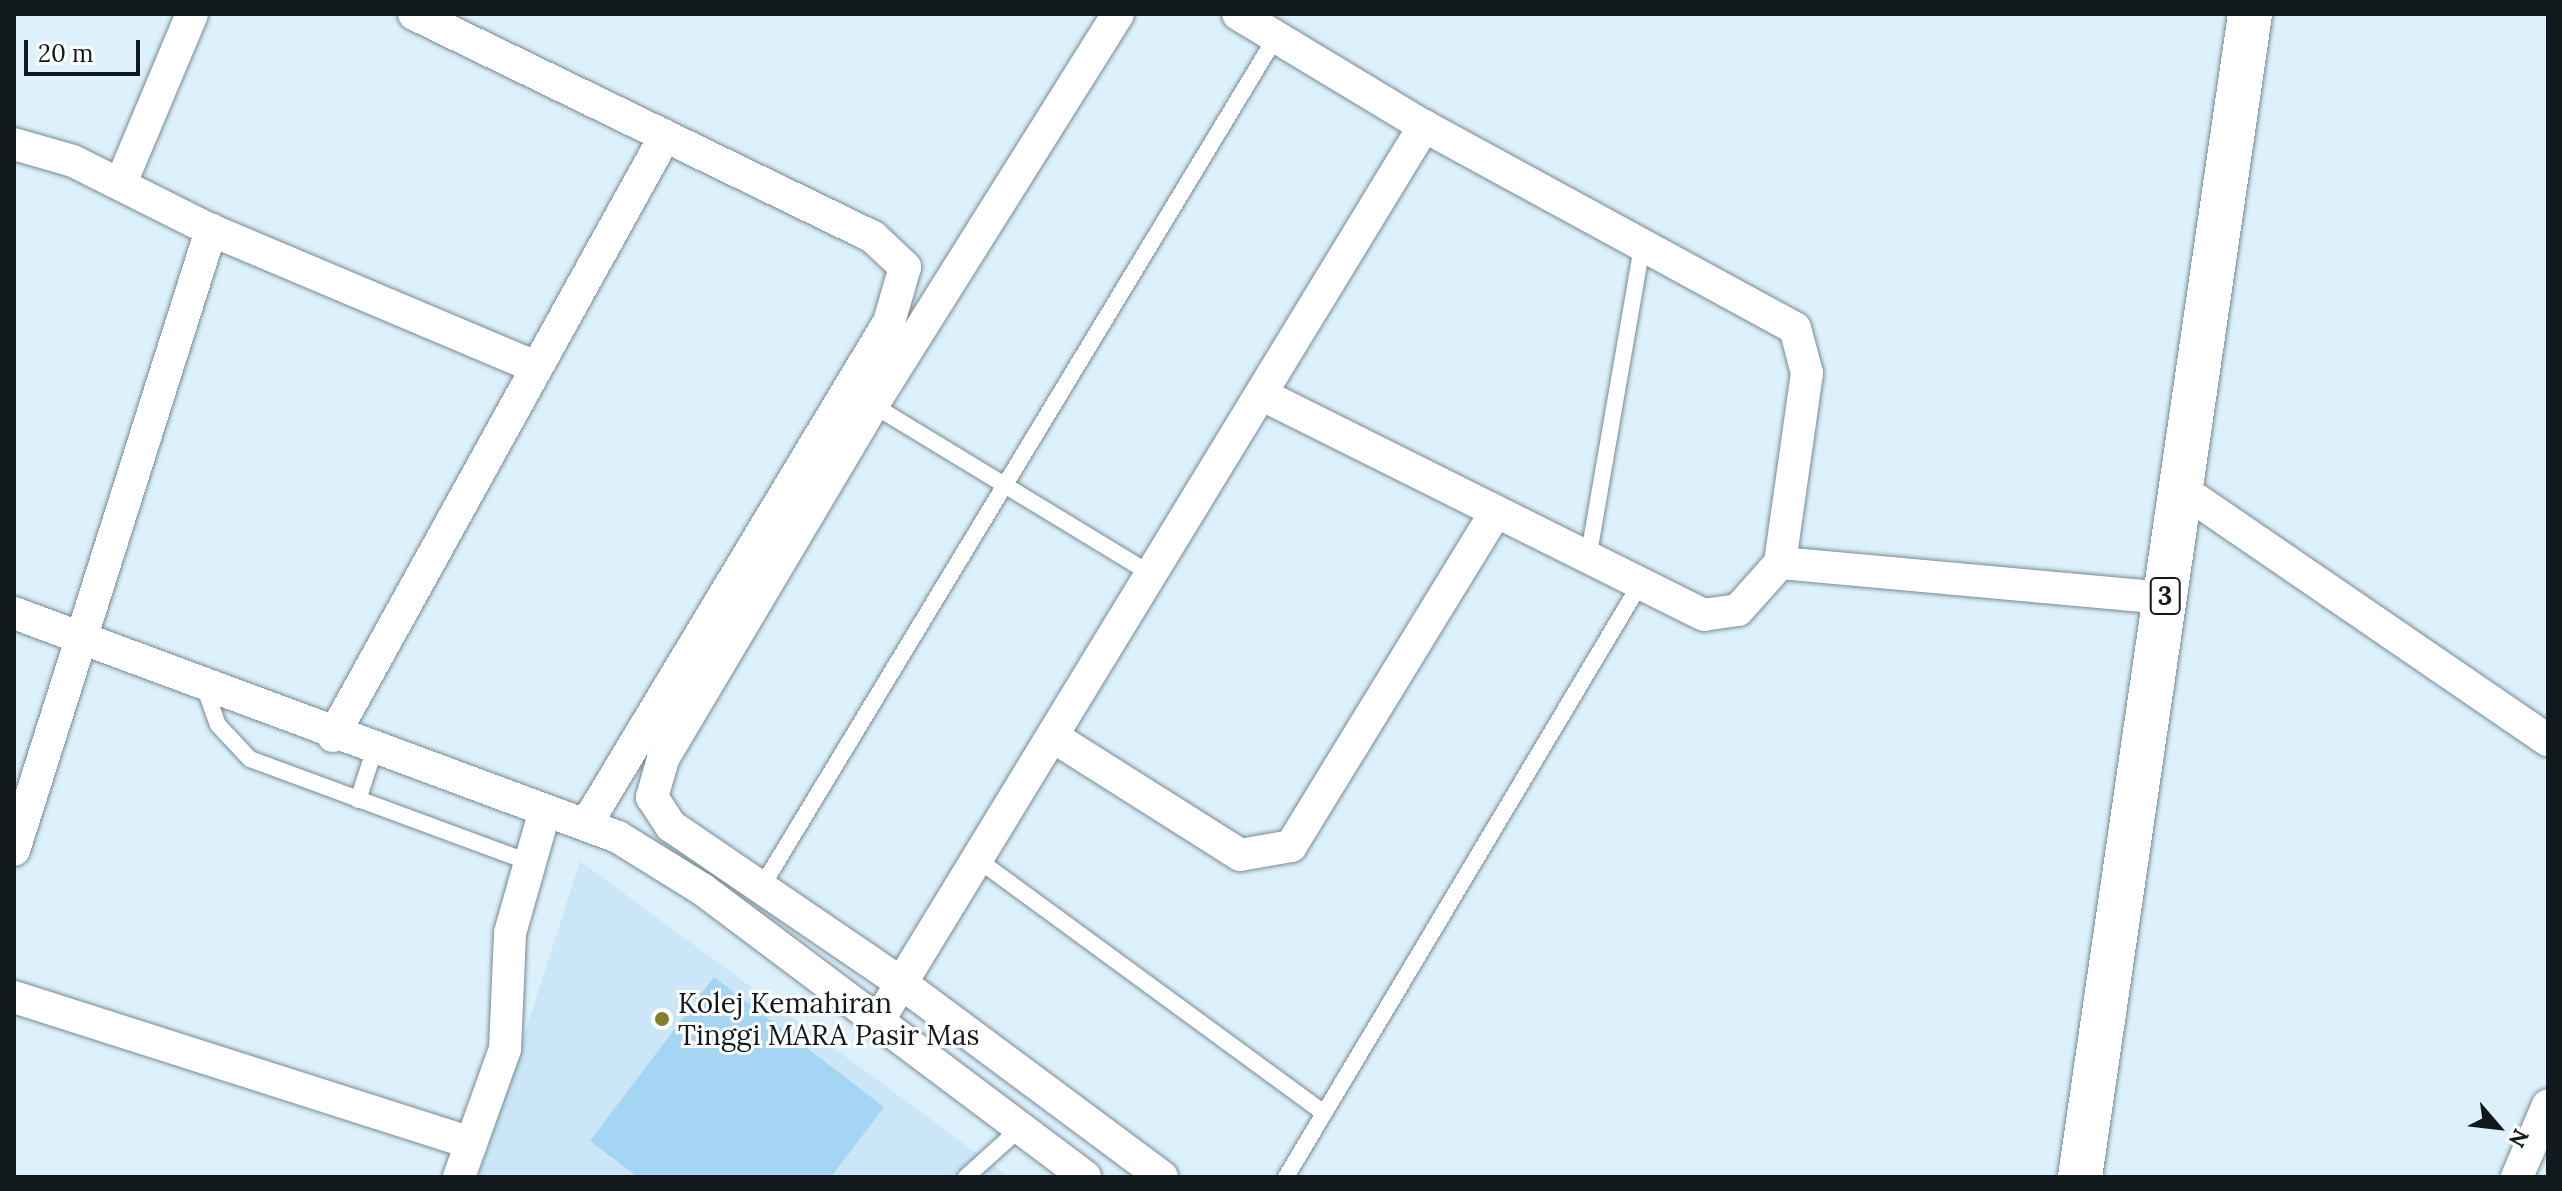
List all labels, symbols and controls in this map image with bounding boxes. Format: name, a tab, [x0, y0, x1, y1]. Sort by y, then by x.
scale bar	[28, 24, 144, 74]
text: 20 m	[38, 38, 94, 69]
road number: 3	[2149, 574, 2181, 618]
place label: Kolej Kemahiran Tinggi MARA Pasir Mas	[678, 986, 979, 1052]
marker: Kolej Kemahiran Tinggi MARA Pasir Mas	[653, 1010, 671, 1028]
north arrow	[2458, 1087, 2538, 1167]
text: N	[2503, 1124, 2536, 1152]

